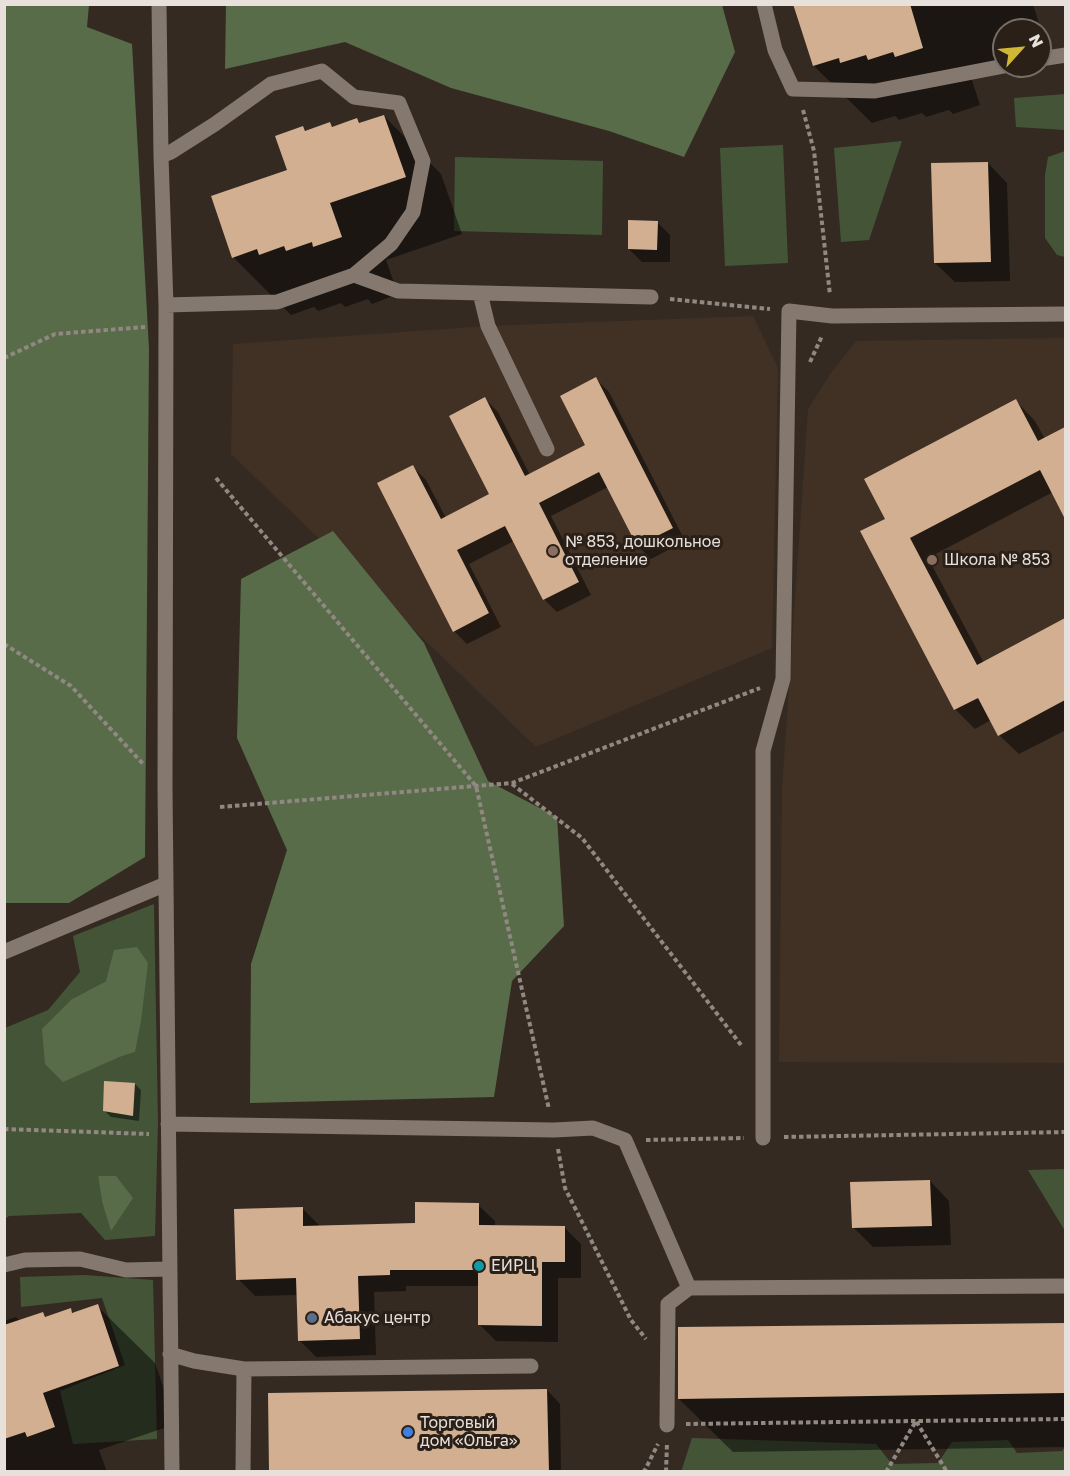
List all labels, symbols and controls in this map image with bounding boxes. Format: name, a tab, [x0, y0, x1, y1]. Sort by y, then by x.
north arrow	[992, 18, 1052, 78]
text: N	[1025, 31, 1048, 51]
place label: № 853, дошкольное отделение	[565, 532, 721, 570]
marker: № 853, дошкольное отделение	[546, 544, 560, 558]
place label: Школа № 853	[944, 550, 1050, 570]
marker: Школа № 853	[925, 553, 939, 567]
place label: ЕИРЦ	[491, 1256, 536, 1276]
marker: ЕИРЦ	[472, 1259, 486, 1273]
place label: Абакус центр	[324, 1308, 430, 1328]
marker: Абакус центр	[305, 1311, 319, 1325]
place label: Торговый дом «Ольга»	[420, 1413, 518, 1451]
marker: Торговый дом «Ольга»	[401, 1425, 415, 1439]

